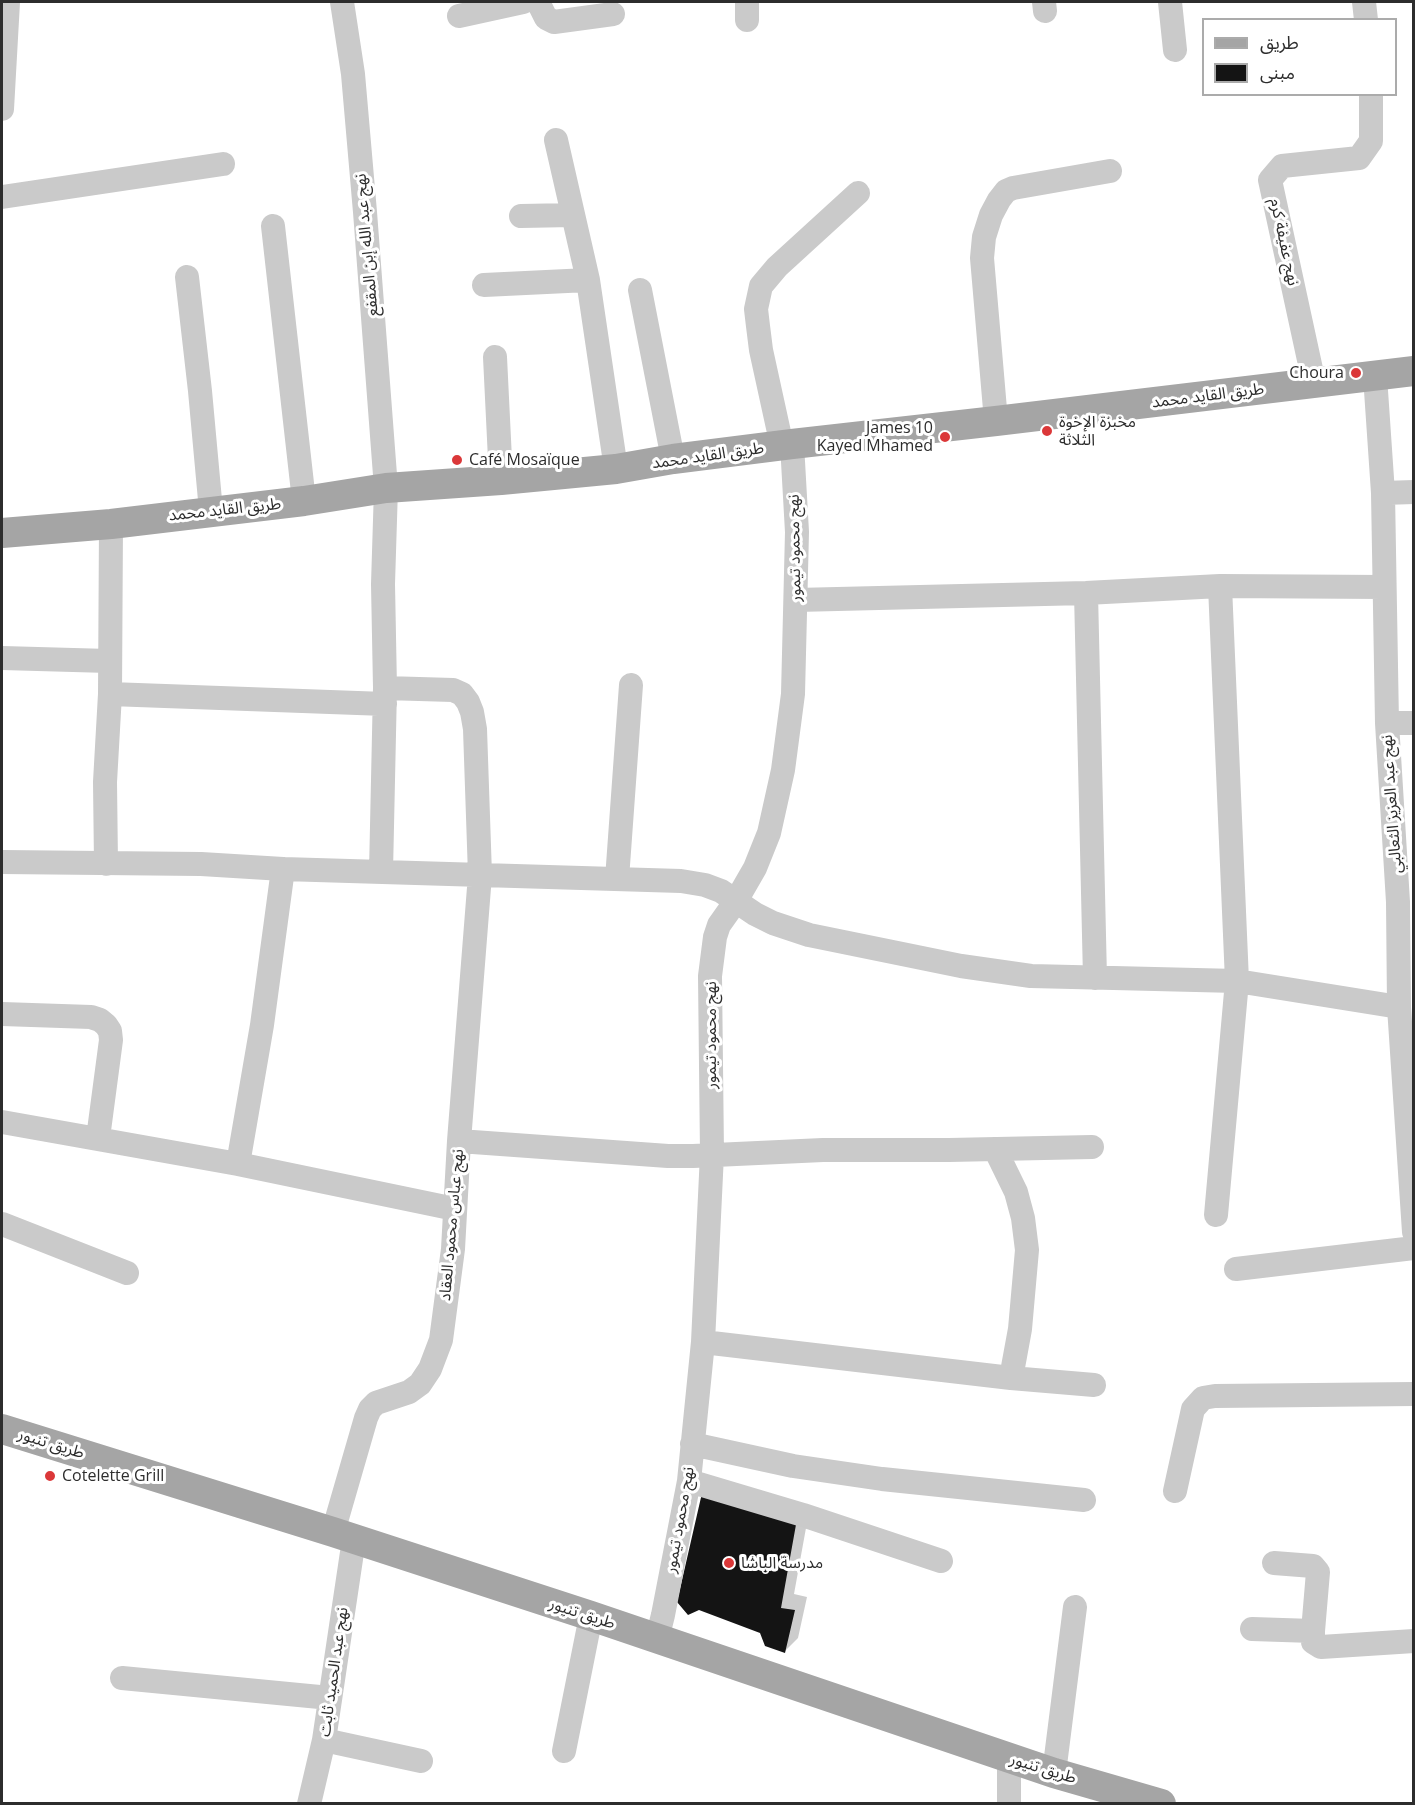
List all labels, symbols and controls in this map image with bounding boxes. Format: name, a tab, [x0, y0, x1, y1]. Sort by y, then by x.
legend	[1202, 18, 1397, 96]
text: طريق	[1260, 30, 1299, 54]
text: مبنى	[1260, 60, 1295, 84]
street label: نهج عبد الله إبن المقفع	[351, 173, 383, 317]
street label: نهج عفيفة كرم	[1265, 197, 1303, 287]
place label: Choura	[1289, 363, 1344, 383]
marker: Choura	[1349, 366, 1363, 380]
street label: طريق القايد محمد	[1151, 380, 1265, 412]
place label: مخبزة الإخوة الثلاثة	[1059, 412, 1136, 450]
place label: James 10 Kayed Mhamed	[817, 418, 933, 456]
marker: مخبزة الإخوة الثلاثة	[1040, 424, 1054, 438]
marker: James 10 Kayed Mhamed	[938, 430, 952, 444]
street label: طريق القايد محمد	[651, 439, 765, 473]
place label: Café Mosaïque	[469, 450, 580, 470]
marker: Café Mosaïque	[450, 453, 464, 467]
street label: نهج محمود تيمور	[784, 494, 806, 602]
street label: طريق القايد محمد	[168, 495, 282, 525]
street label: نهج عبد العزيز الثعالبي	[1378, 734, 1406, 874]
street label: نهج محمود تيمور	[701, 981, 721, 1089]
street label: نهج عباس محمود العقاد	[436, 1148, 468, 1302]
street label: طريق تنيور	[16, 1425, 86, 1463]
street label: نهج محمود تيمور	[661, 1465, 699, 1575]
place label: Cotelette Grill	[62, 1466, 164, 1486]
marker: Cotelette Grill	[43, 1469, 57, 1483]
place label: مدرسة الباشا	[741, 1553, 823, 1573]
marker: مدرسة الباشا	[722, 1556, 736, 1570]
street label: طريق تنيور	[547, 1594, 617, 1634]
street label: نهج عبد الحميد ثابت	[315, 1606, 353, 1738]
street label: طريق تنيور	[1008, 1750, 1078, 1788]

